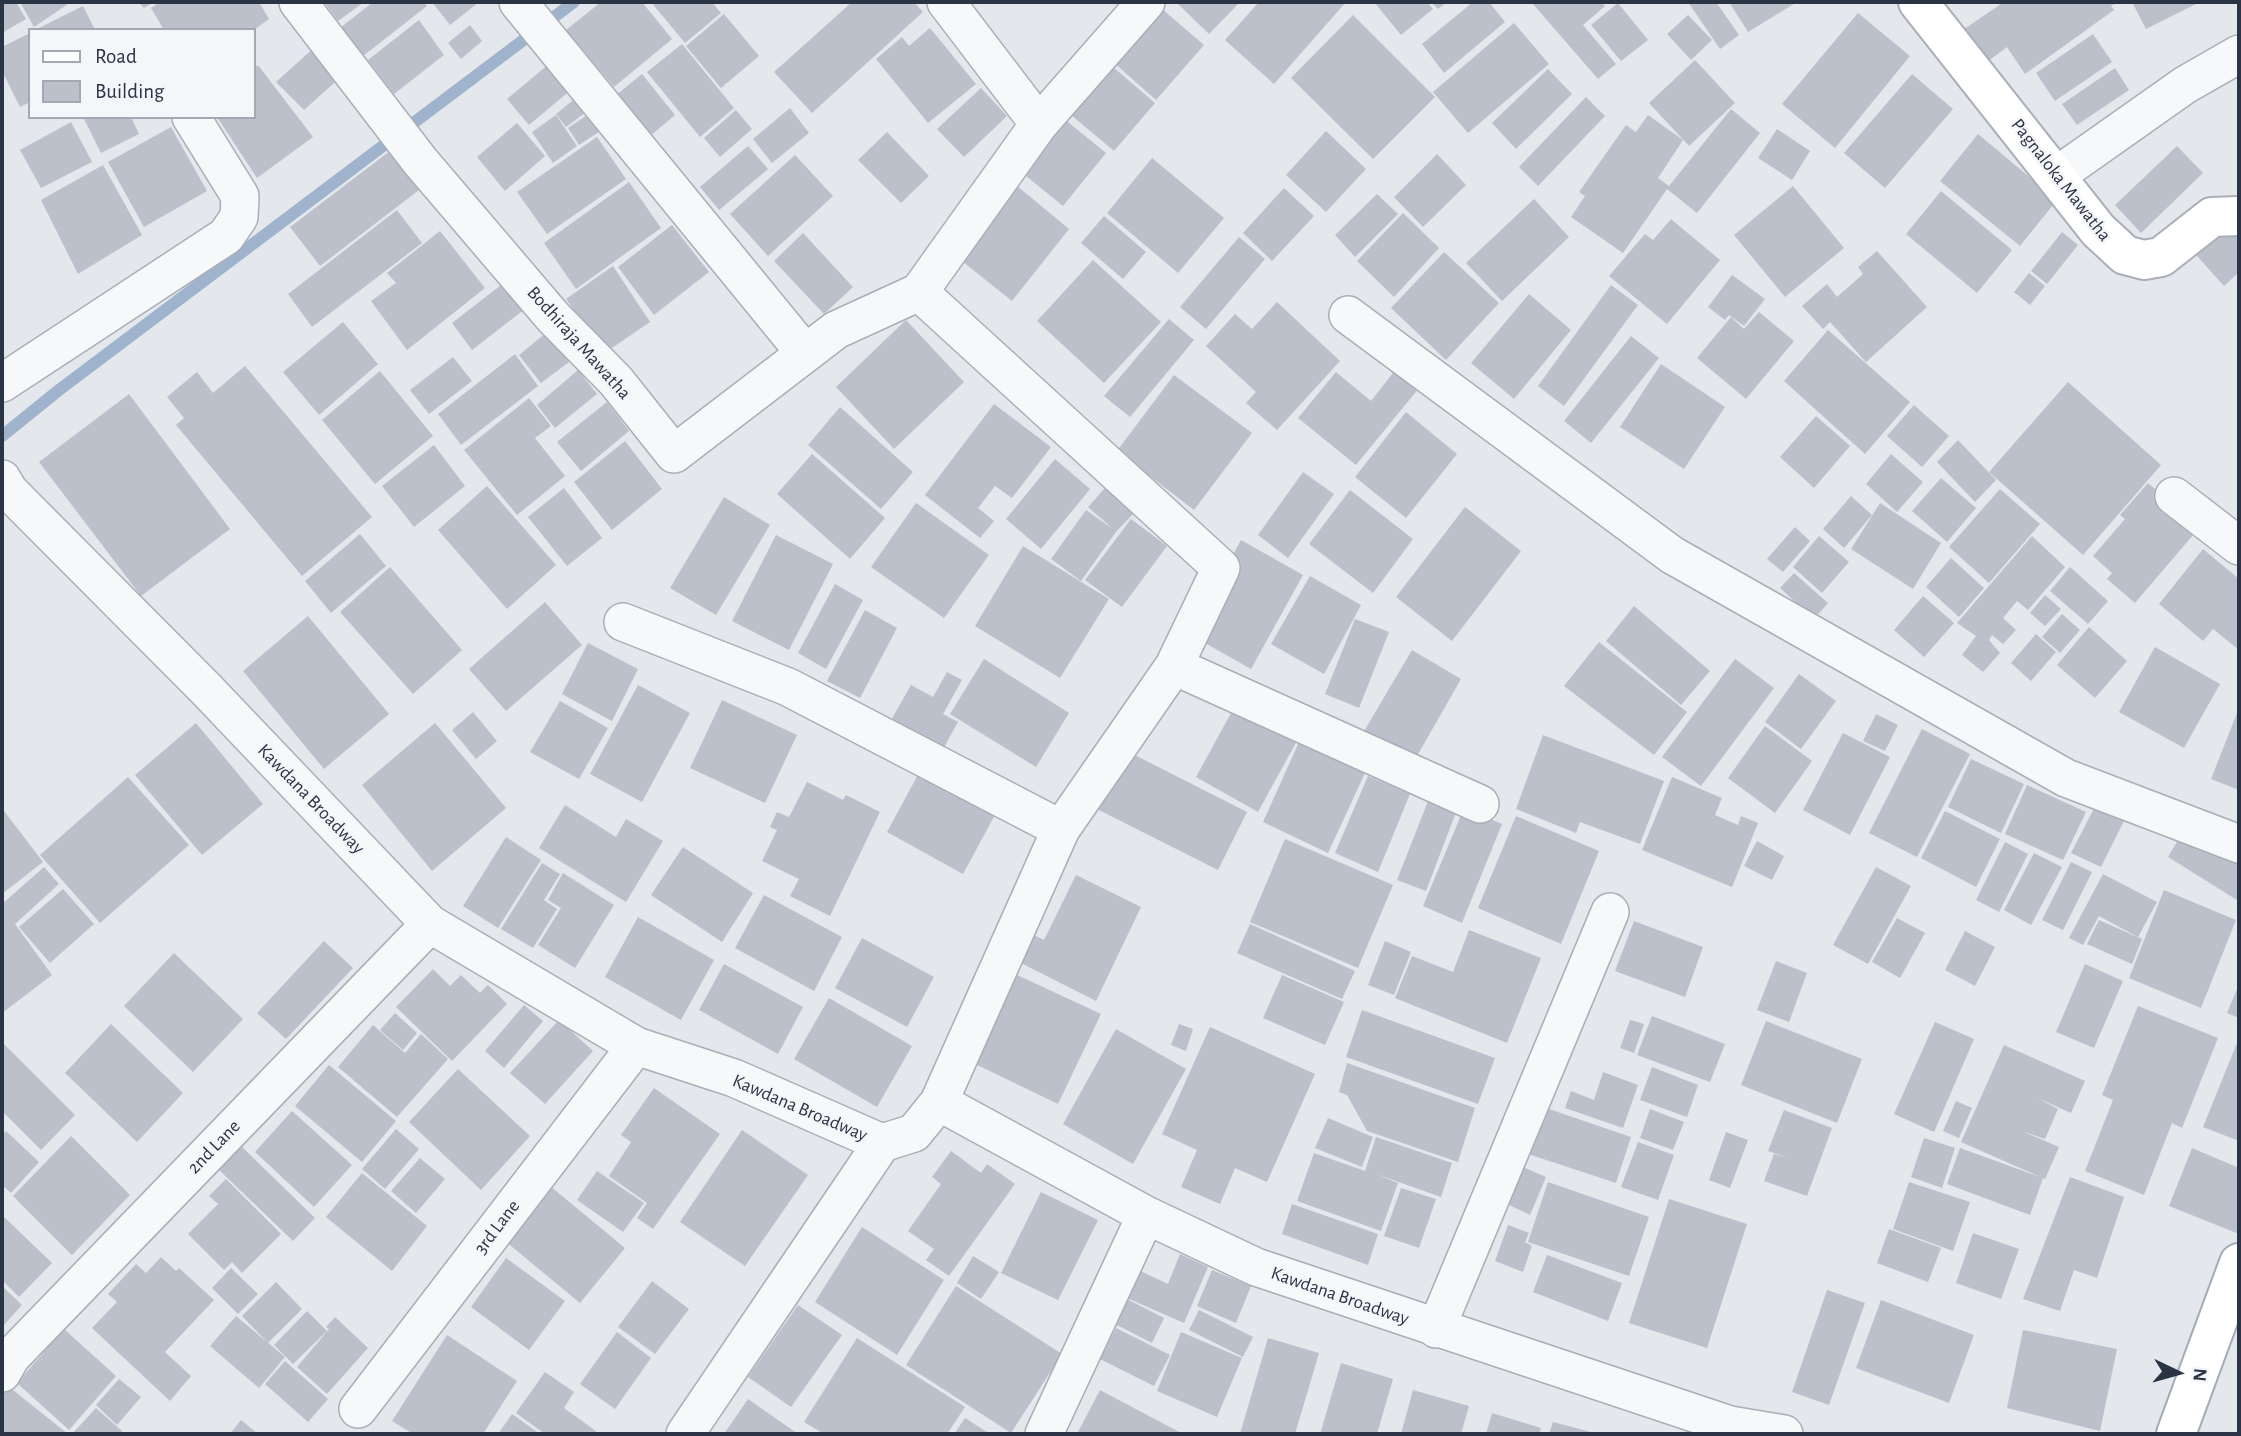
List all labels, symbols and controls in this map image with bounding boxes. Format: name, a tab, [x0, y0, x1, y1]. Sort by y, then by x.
legend	[28, 28, 256, 119]
text: Road	[95, 46, 137, 67]
text: Building	[95, 81, 164, 102]
street label: Pagnaloka Mawatha	[2006, 114, 2116, 246]
street label: Bodhiraja Mawatha	[522, 282, 636, 404]
street label: Kawdana Broadway	[253, 739, 369, 859]
street label: Kawdana Broadway	[729, 1069, 871, 1147]
street label: 2nd Lane	[183, 1115, 245, 1179]
street label: 3rd Lane	[469, 1195, 525, 1259]
street label: Kawdana Broadway	[1268, 1262, 1412, 1330]
north arrow	[2143, 1338, 2213, 1408]
text: N	[2189, 1367, 2209, 1382]

